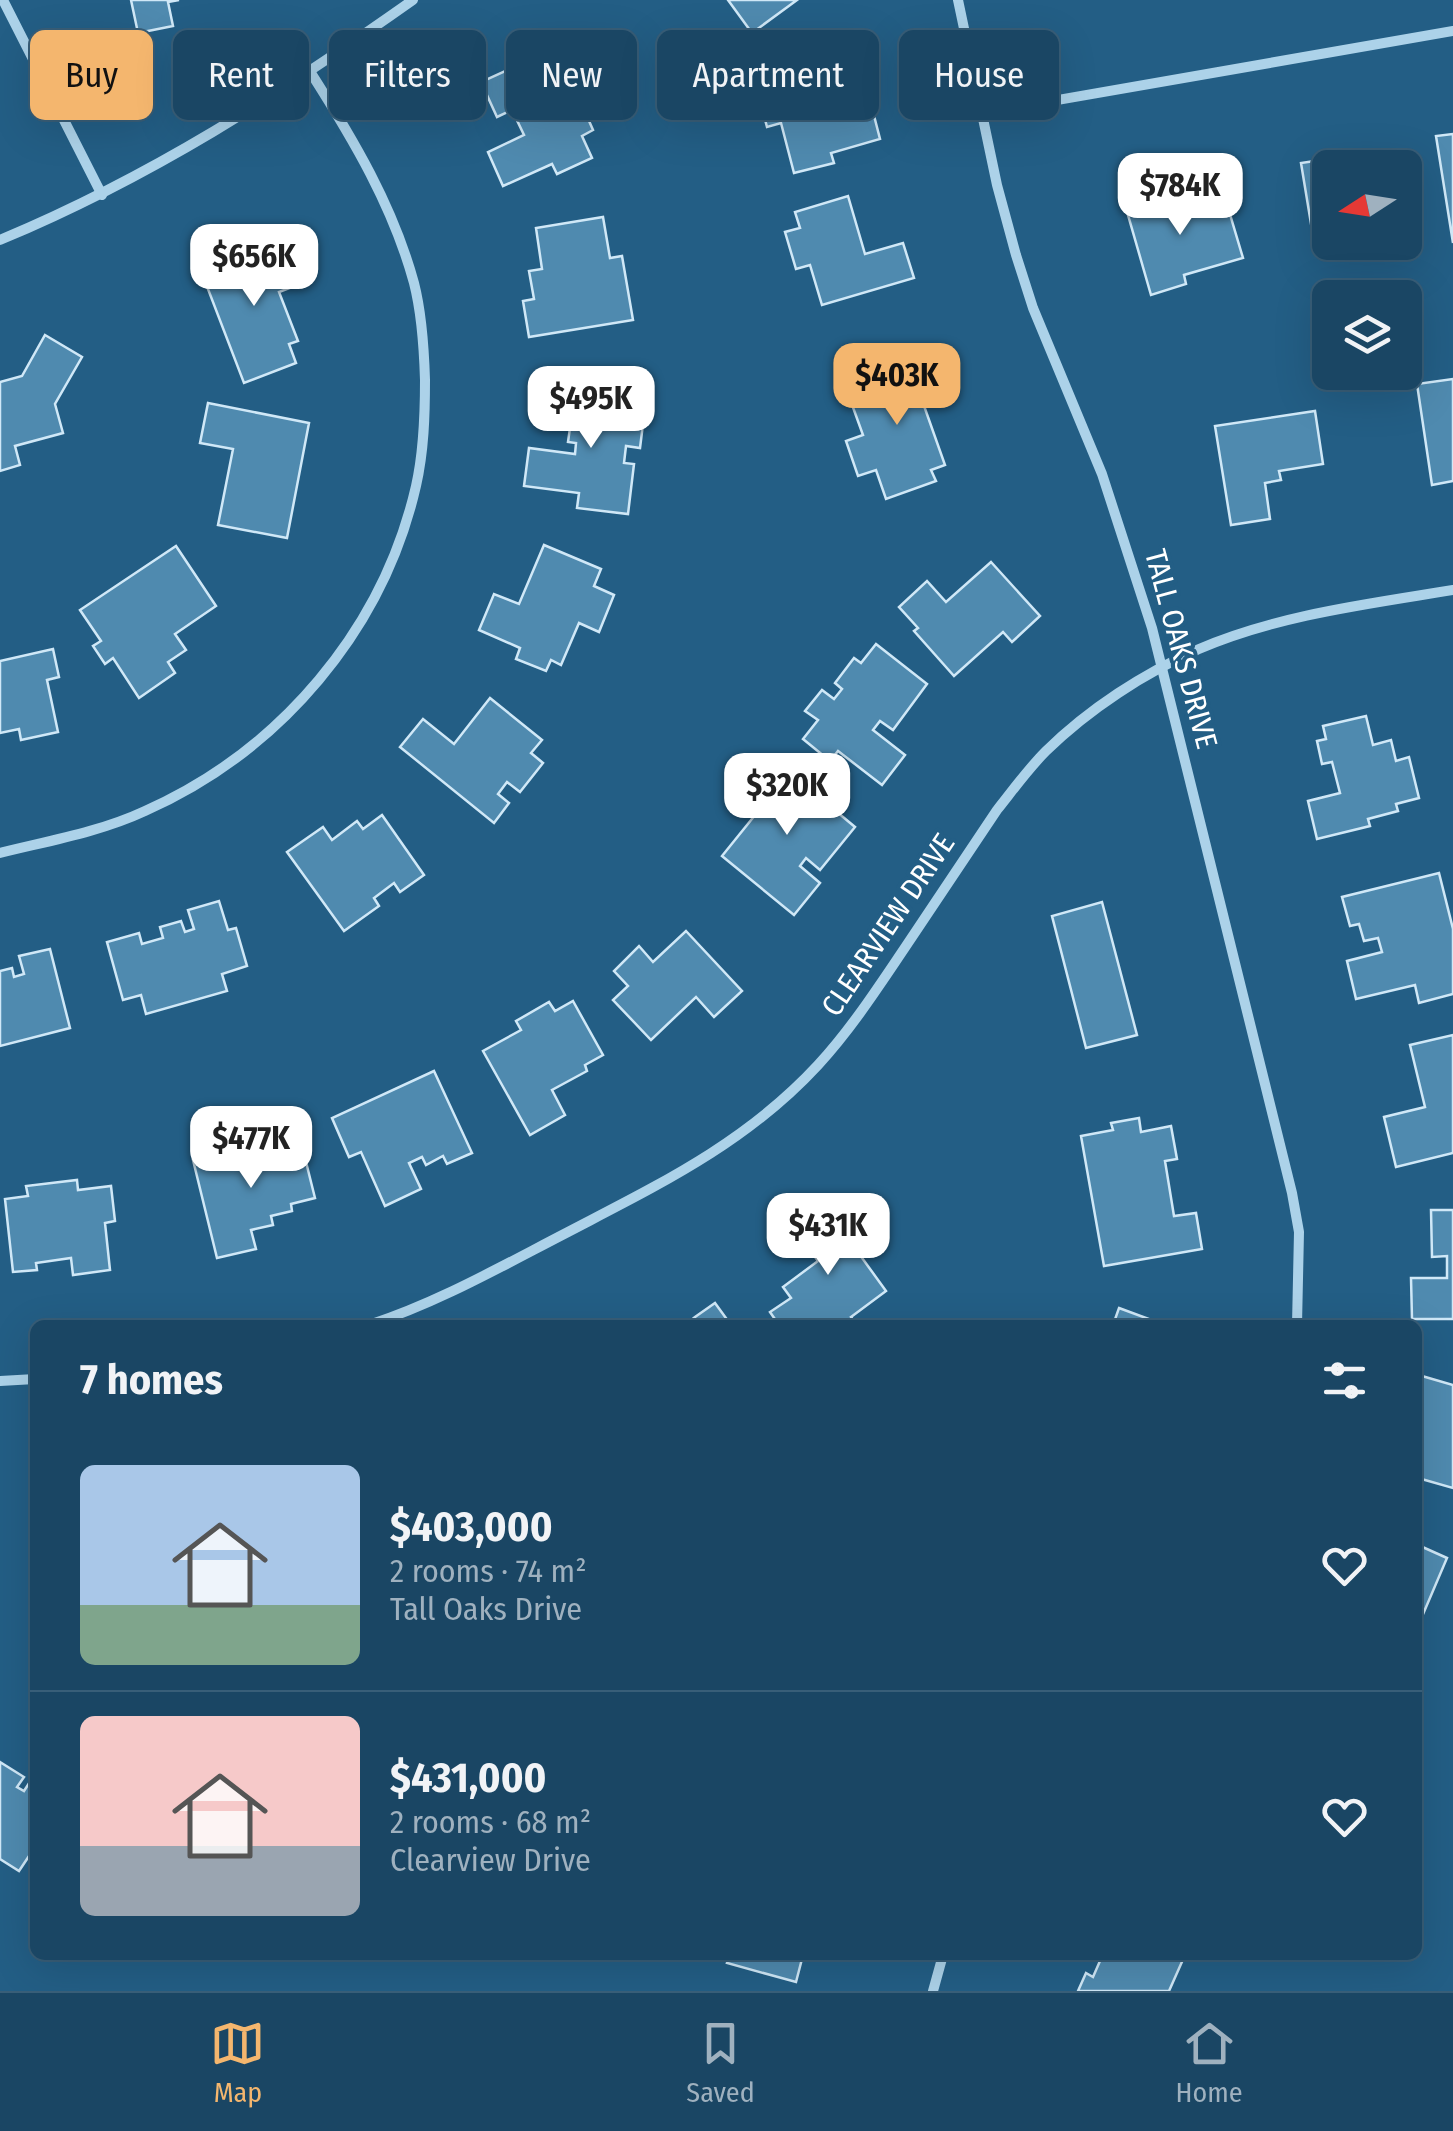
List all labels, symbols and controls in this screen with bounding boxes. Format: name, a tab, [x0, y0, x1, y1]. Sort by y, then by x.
chip: Buy	[30, 30, 153, 120]
chip: Rent	[173, 30, 309, 120]
chip: Filters	[329, 30, 486, 120]
chip: New	[506, 30, 637, 120]
chip: Apartment	[657, 30, 879, 120]
chip: House	[899, 30, 1059, 120]
north arrow	[1312, 150, 1422, 260]
map controls	[1312, 150, 1422, 390]
pin: $784K	[1110, 153, 1250, 238]
text: $784K	[1140, 166, 1220, 204]
pin: $656K	[184, 224, 324, 309]
text: $656K	[212, 237, 296, 275]
button: layers	[1312, 280, 1422, 390]
pin: $403K	[827, 343, 967, 428]
text: $403K	[855, 356, 939, 394]
pin: $495K	[521, 366, 661, 451]
text: $495K	[550, 379, 632, 417]
street label: TALL OAKS DRIVE	[1137, 546, 1225, 752]
pin: $320K	[717, 753, 857, 838]
text: $320K	[746, 766, 828, 804]
street label: CLEARVIEW DRIVE	[814, 827, 962, 1023]
pin: $477K	[181, 1106, 321, 1191]
text: $477K	[212, 1119, 290, 1157]
pin: $431K	[758, 1193, 898, 1278]
text: $431K	[789, 1206, 867, 1244]
icon: filters	[1317, 1353, 1372, 1408]
text: 7 homes	[80, 1355, 223, 1405]
text: $403,000	[390, 1502, 553, 1552]
icon: home	[160, 1505, 280, 1625]
icon: heart	[1317, 1538, 1372, 1593]
text: 2 rooms · 74 m²	[390, 1552, 587, 1590]
text: Tall Oaks Drive	[390, 1590, 582, 1628]
text: $431,000	[390, 1753, 547, 1803]
icon: home	[160, 1756, 280, 1876]
icon: heart	[1317, 1789, 1372, 1844]
text: 2 rooms · 68 m²	[390, 1803, 591, 1841]
text: Clearview Drive	[390, 1841, 591, 1879]
tab: Map	[210, 2016, 265, 2109]
tab: Saved	[686, 2016, 755, 2109]
tab: Home	[1176, 2016, 1243, 2109]

